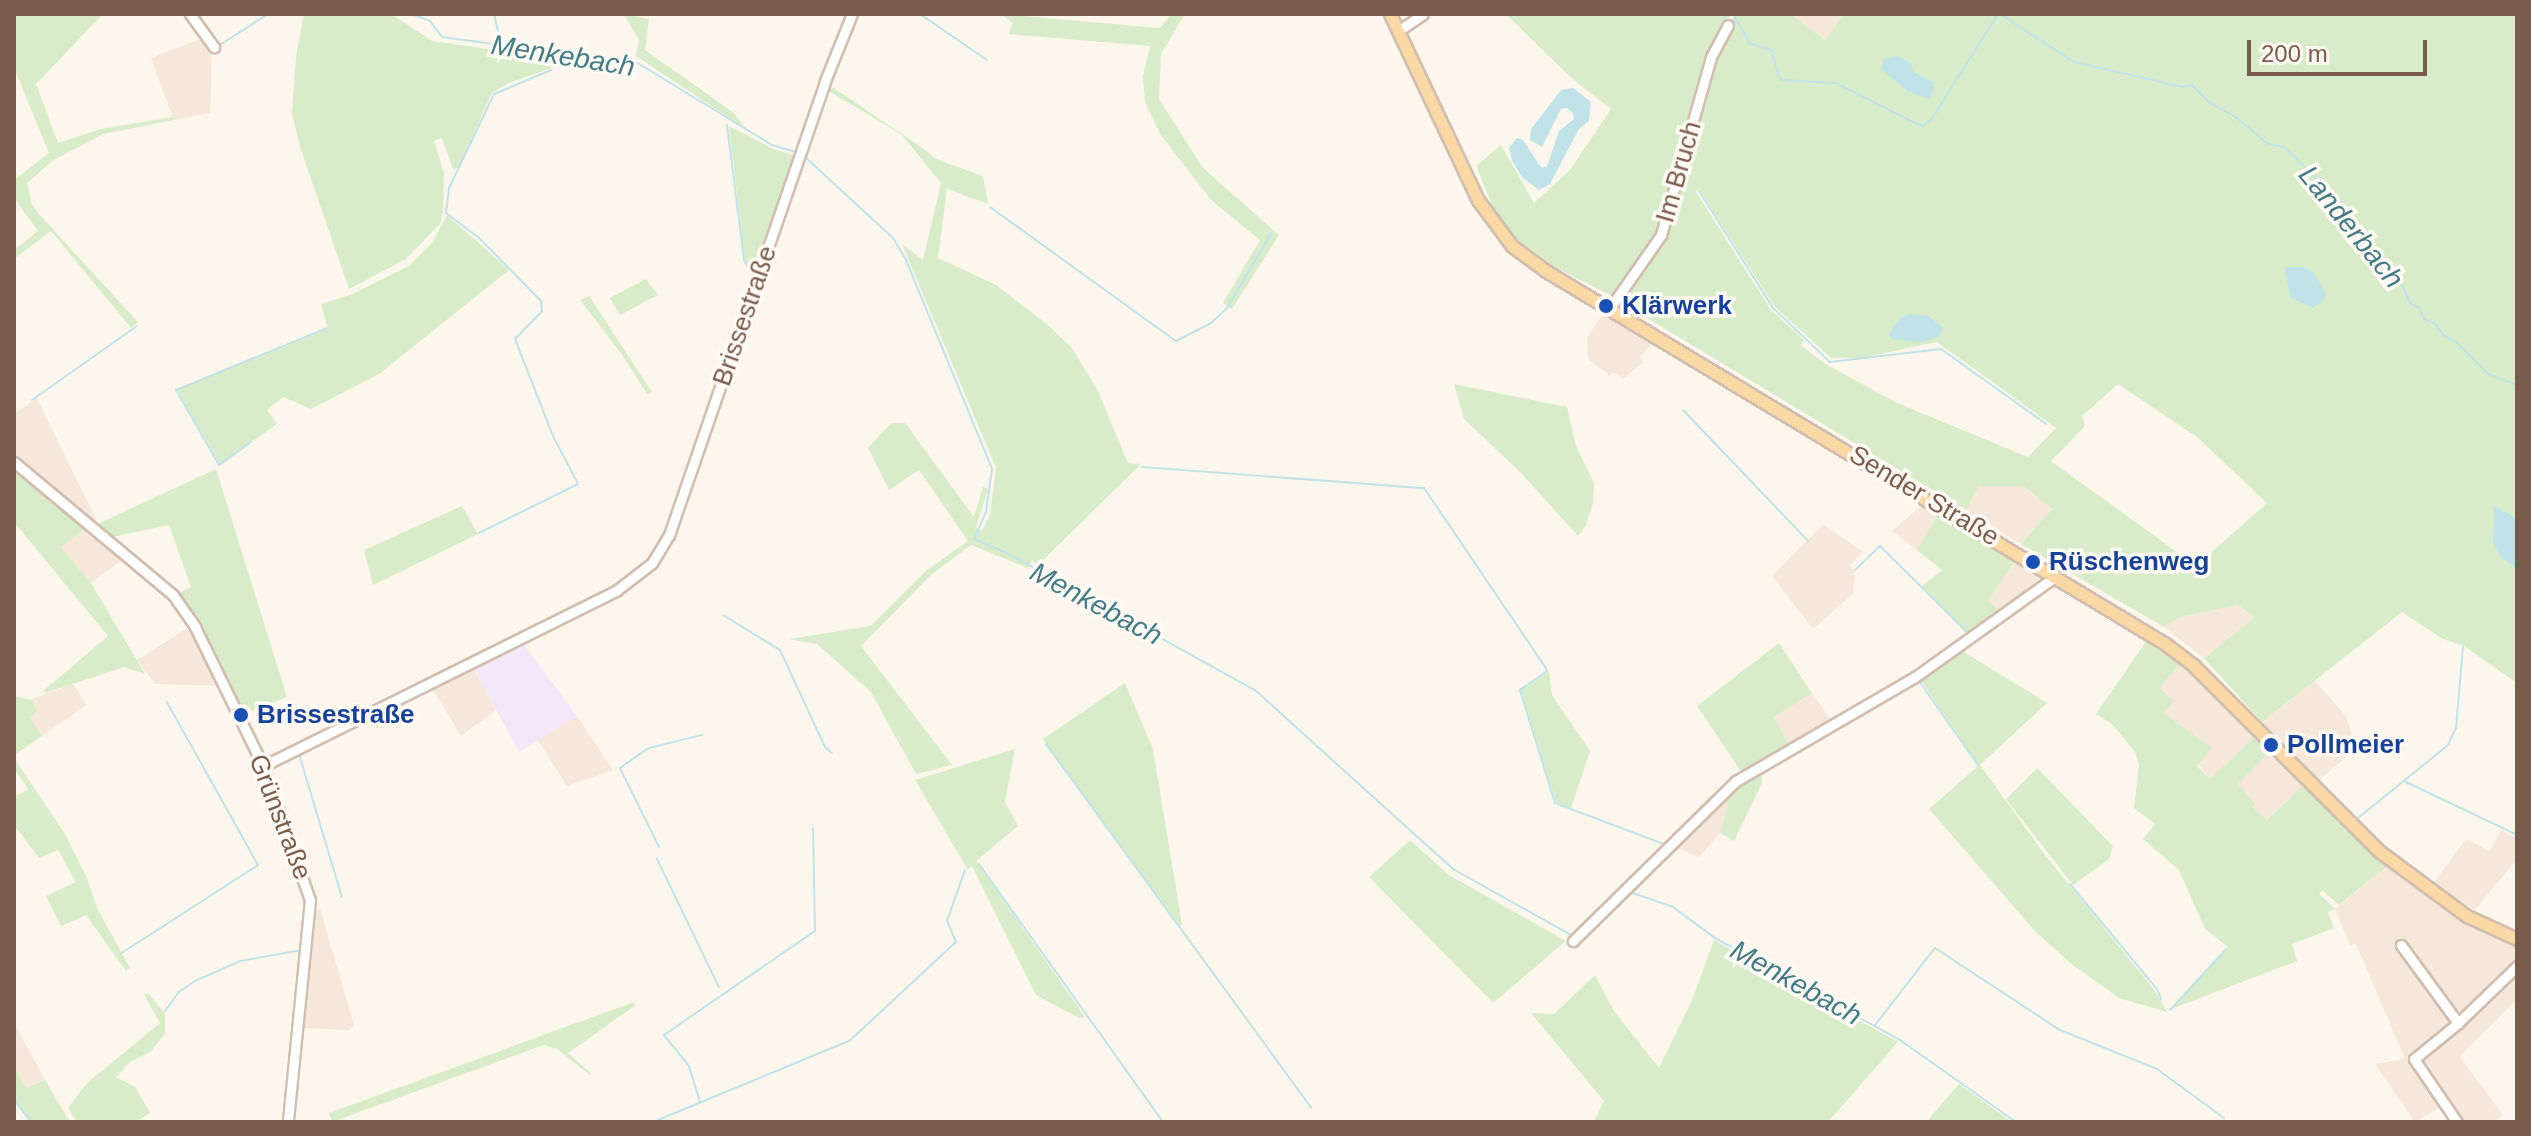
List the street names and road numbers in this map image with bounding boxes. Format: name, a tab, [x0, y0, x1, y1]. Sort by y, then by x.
street label: Im Bruch	[1650, 118, 1708, 226]
street label: Brissestraße	[706, 242, 784, 390]
street label: Sender Straße	[1843, 439, 2005, 553]
street label: Grünstraße	[242, 750, 318, 884]

